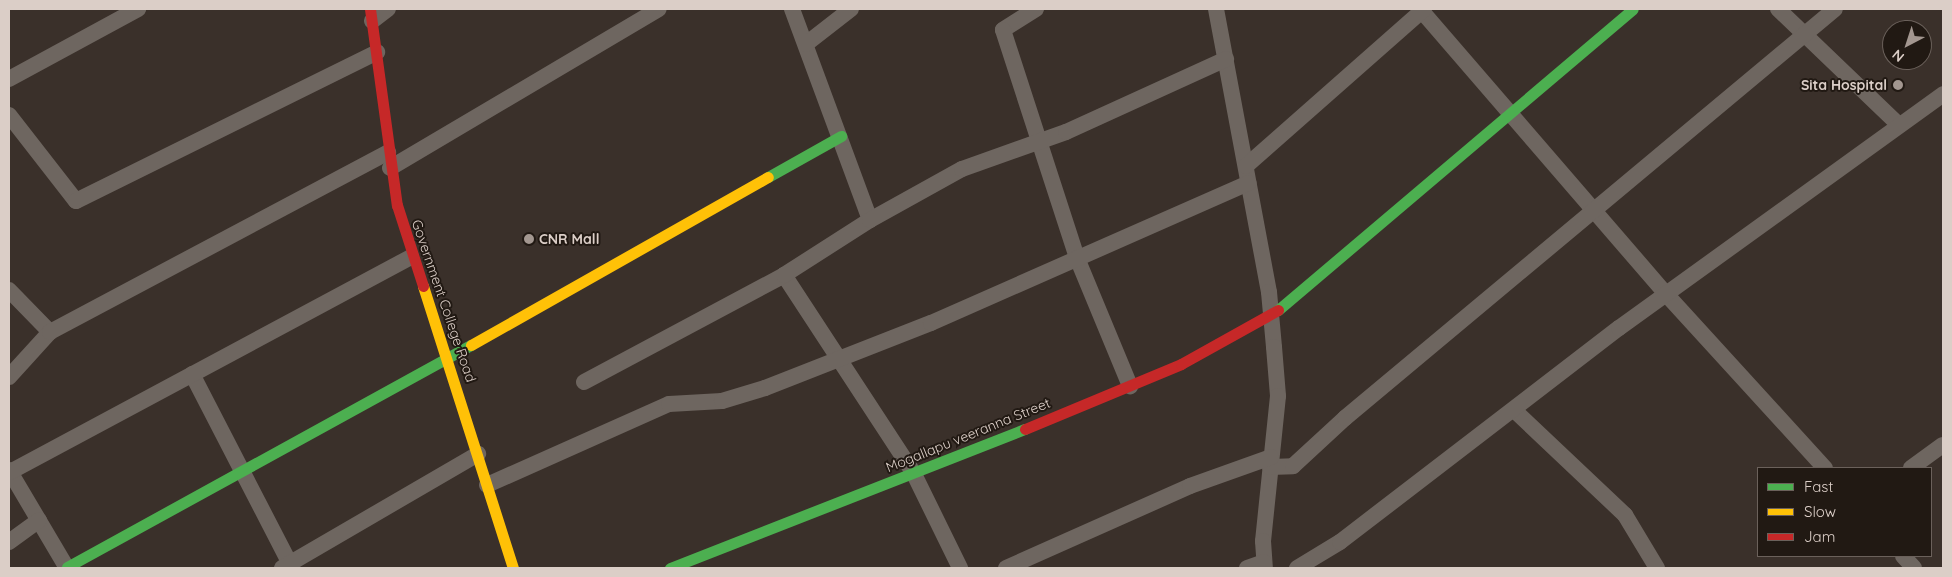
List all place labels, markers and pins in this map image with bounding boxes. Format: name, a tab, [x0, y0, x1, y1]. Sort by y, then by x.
place label: Sita Hospital	[1801, 77, 1887, 93]
marker: Sita Hospital	[1891, 78, 1905, 92]
place label: CNR Mall	[539, 231, 599, 247]
marker: CNR Mall	[523, 233, 535, 245]

